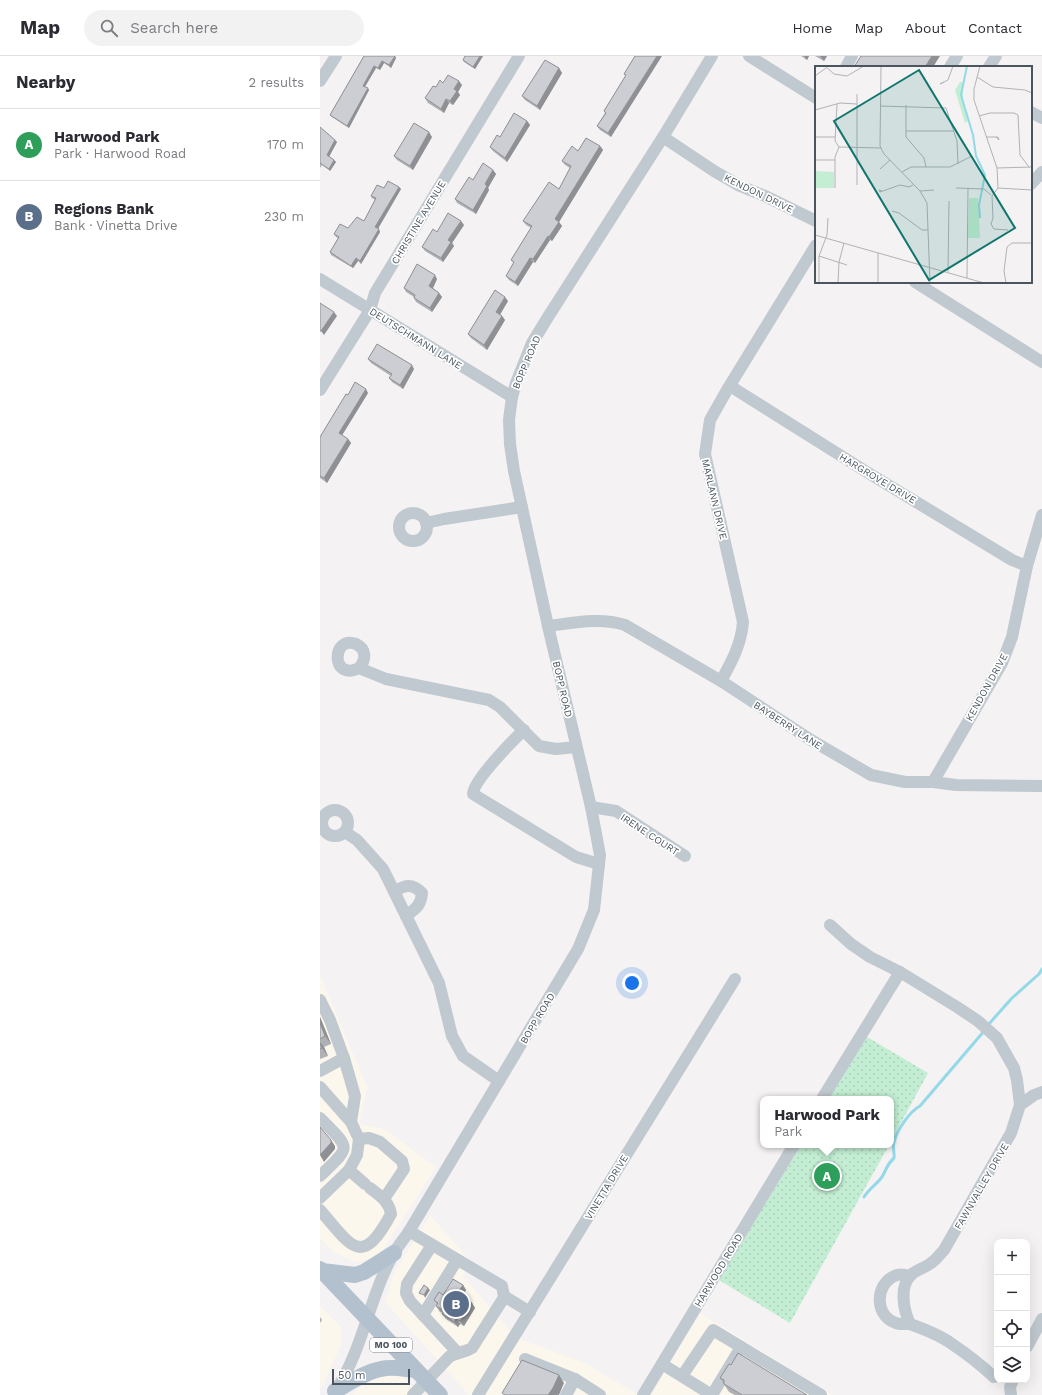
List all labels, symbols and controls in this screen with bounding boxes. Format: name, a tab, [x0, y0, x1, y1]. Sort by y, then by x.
search box	[84, 10, 364, 46]
text: Map	[20, 16, 60, 39]
icon: search	[98, 17, 120, 39]
text: Search here	[130, 19, 218, 37]
text: Home	[792, 20, 832, 36]
text: Map	[854, 20, 883, 36]
text: About	[905, 20, 946, 36]
text: Contact	[968, 20, 1022, 36]
inset map	[815, 66, 1032, 283]
text: Nearby	[16, 72, 75, 92]
text: 2 results	[249, 75, 304, 90]
text: Harwood Park	[54, 128, 160, 146]
text: A	[25, 137, 33, 152]
text: 170 m	[267, 137, 304, 152]
text: Park · Harwood Road	[54, 146, 186, 161]
street label: KENDON DRIVE	[722, 172, 795, 215]
street label: CHRISTINE AVENUE	[389, 179, 448, 266]
text: Regions Bank	[54, 200, 154, 218]
text: B	[25, 209, 33, 224]
text: 230 m	[264, 209, 304, 224]
text: Bank · Vinetta Drive	[54, 218, 177, 233]
street label: DEUTSCHMANN LANE	[368, 306, 464, 371]
street label: BOPP ROAD	[510, 334, 543, 391]
street label: HARGROVE DRIVE	[837, 451, 918, 506]
street label: MARLANN DRIVE	[700, 458, 729, 540]
street label: KENDON DRIVE	[963, 652, 1010, 723]
street label: BOPP ROAD	[551, 660, 574, 718]
street label: BAYBERRY LANE	[752, 699, 824, 752]
street label: IRENE COURT	[619, 812, 681, 857]
your location	[622, 973, 642, 993]
street label: BOPP ROAD	[518, 991, 557, 1046]
popup	[760, 1096, 894, 1148]
text: Harwood Park	[774, 1106, 880, 1124]
text: Park	[774, 1124, 802, 1139]
street label: FAWNVALLEY DRIVE	[952, 1141, 1011, 1231]
street label: VINETTA DRIVE	[583, 1153, 630, 1222]
pin: A	[814, 1161, 840, 1191]
street label: HARWOOD ROAD	[692, 1232, 745, 1309]
map controls	[994, 1239, 1030, 1383]
button: +	[994, 1239, 1030, 1275]
button: −	[994, 1275, 1030, 1311]
pin: B	[443, 1289, 469, 1319]
button: locate	[994, 1311, 1030, 1347]
road number: MO 100	[370, 1338, 412, 1352]
button: layers	[994, 1347, 1030, 1383]
scale bar	[332, 1367, 410, 1386]
text: 50 m	[338, 1369, 365, 1382]

